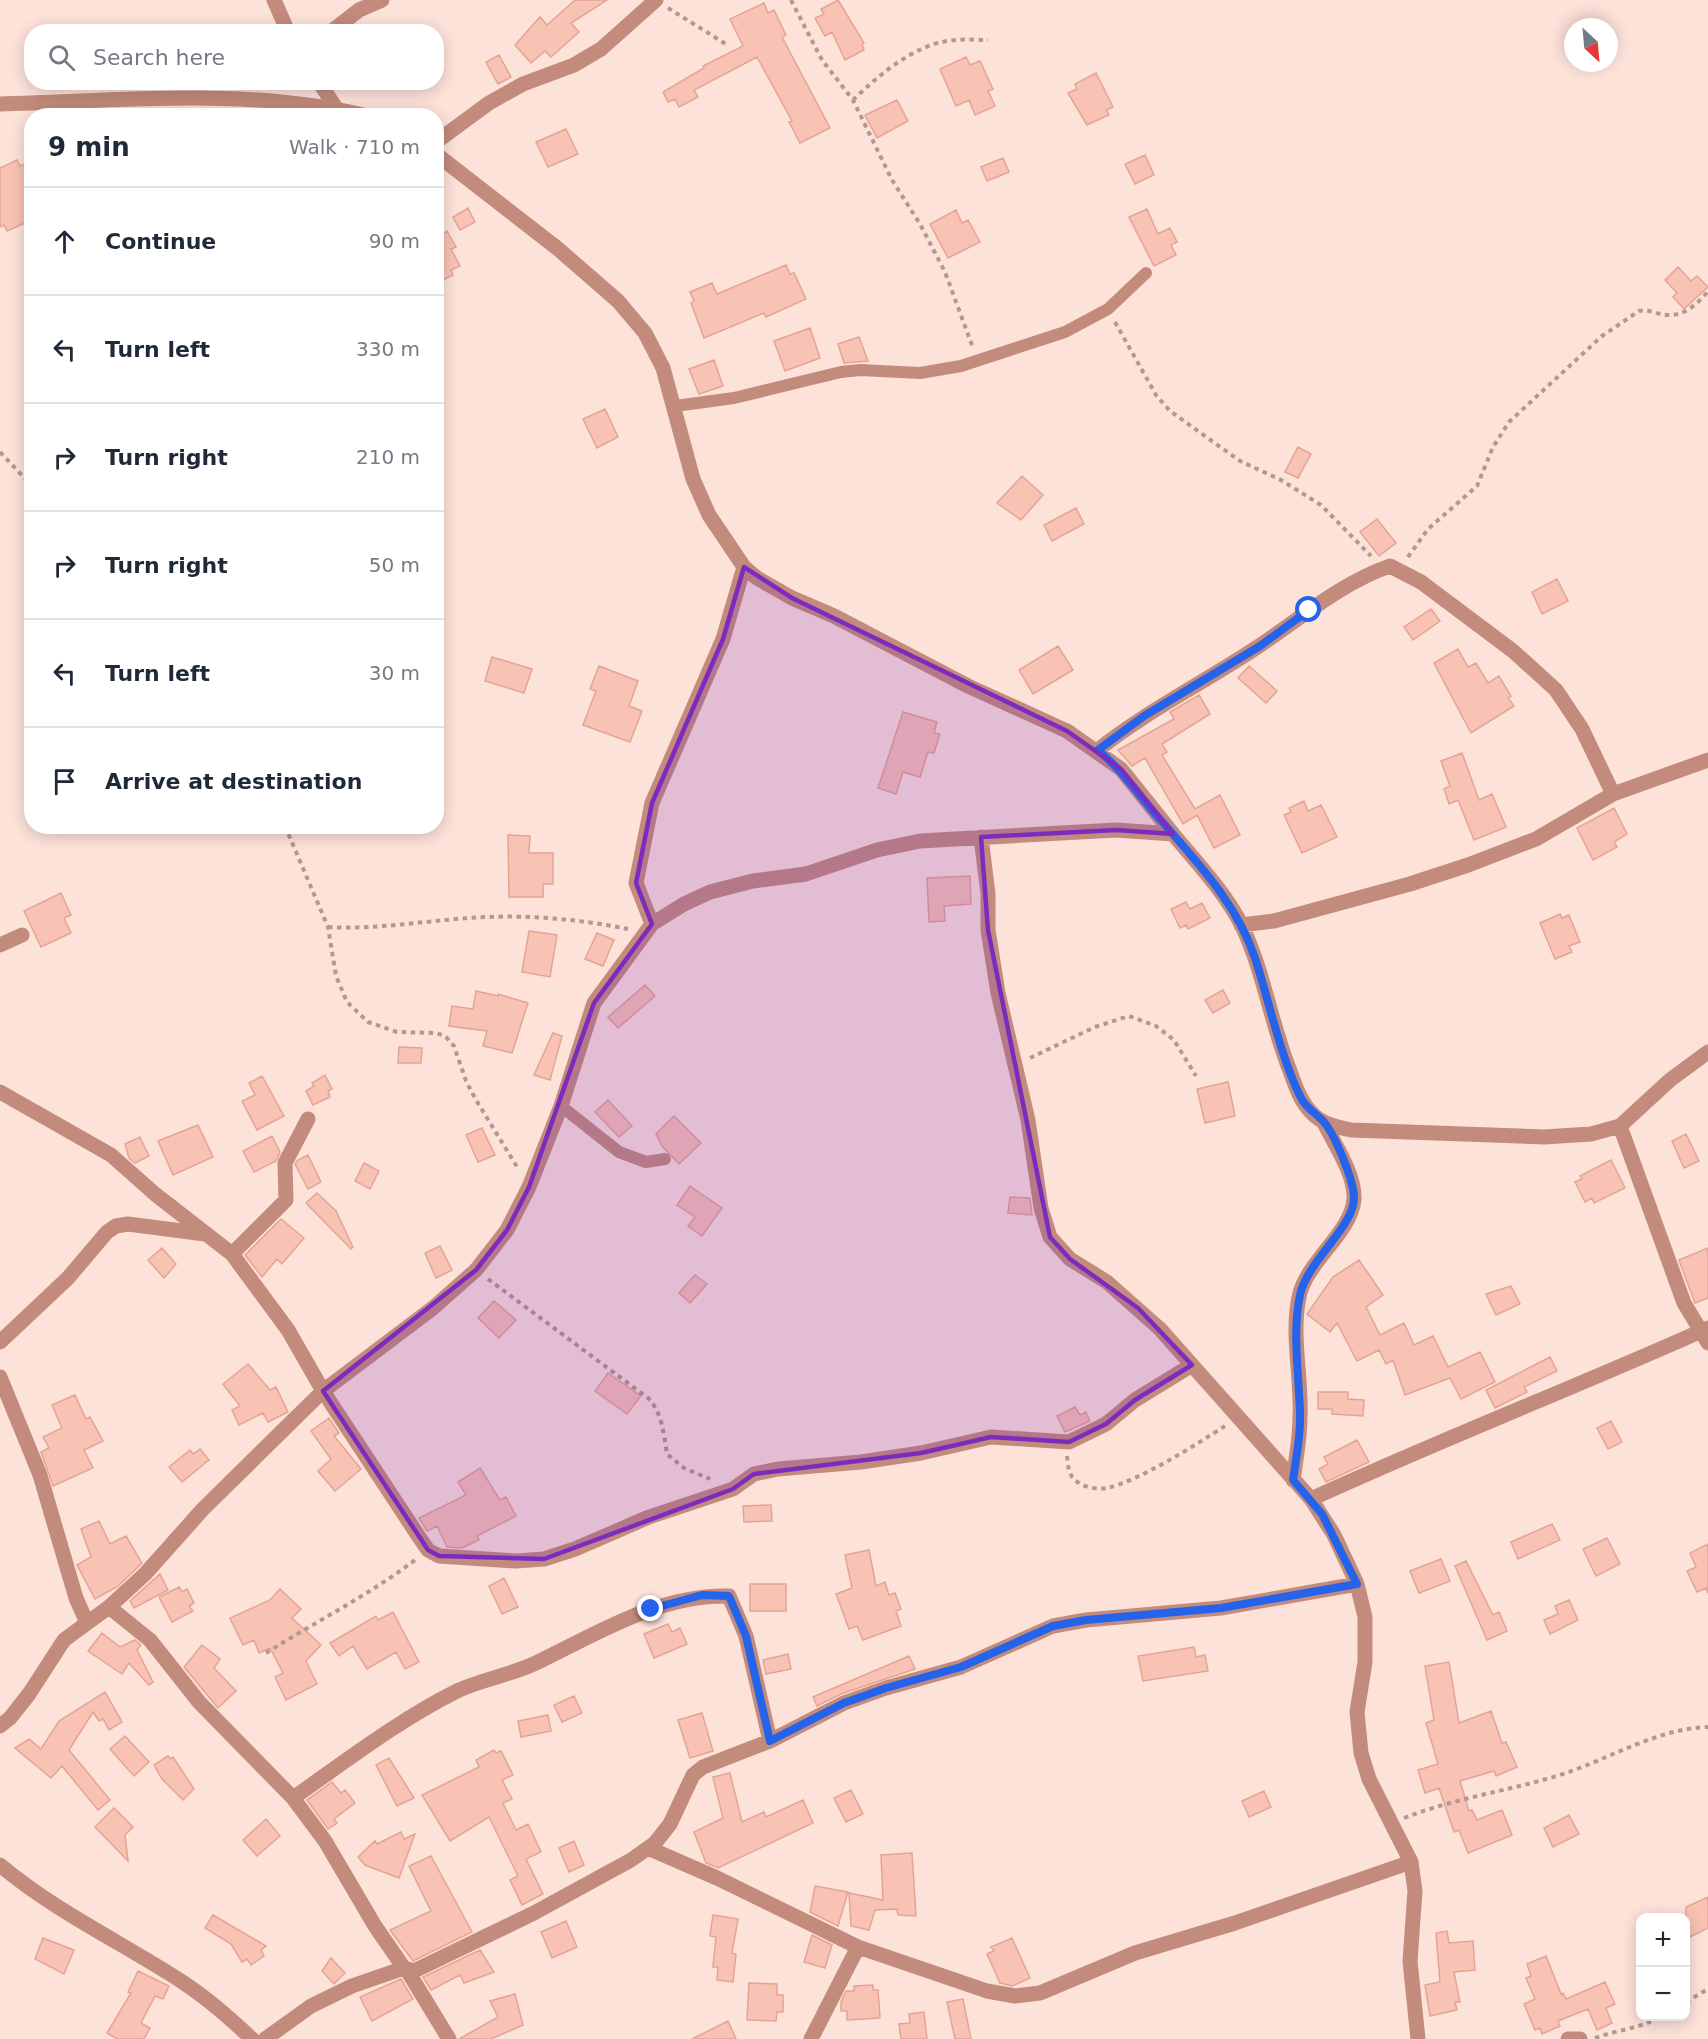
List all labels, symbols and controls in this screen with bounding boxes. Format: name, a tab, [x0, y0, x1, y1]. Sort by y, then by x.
north arrow	[1564, 18, 1618, 72]
search box	[24, 24, 444, 90]
icon: search	[45, 41, 78, 74]
text: Search here	[93, 45, 225, 70]
text: 9 min	[48, 132, 130, 162]
text: Walk · 710 m	[289, 135, 420, 159]
icon: ahead	[48, 225, 81, 258]
text: Continue	[105, 229, 216, 254]
text: 90 m	[369, 229, 420, 253]
icon: left	[48, 333, 81, 366]
text: Turn left	[105, 337, 210, 362]
text: 330 m	[356, 337, 420, 361]
icon: right	[48, 441, 81, 474]
text: Turn right	[105, 445, 228, 470]
text: 210 m	[356, 445, 420, 469]
icon: right	[48, 549, 81, 582]
text: Turn right	[105, 553, 228, 578]
text: 50 m	[369, 553, 420, 577]
route start	[1295, 596, 1321, 622]
icon: left	[48, 657, 81, 690]
text: Turn left	[105, 661, 210, 686]
text: 30 m	[369, 661, 420, 685]
icon: arrive	[48, 765, 81, 798]
text: Arrive at destination	[105, 769, 362, 794]
route end	[637, 1595, 663, 1621]
map controls	[1636, 1913, 1690, 2021]
button: +	[1636, 1913, 1690, 1967]
button: −	[1636, 1967, 1690, 2021]

